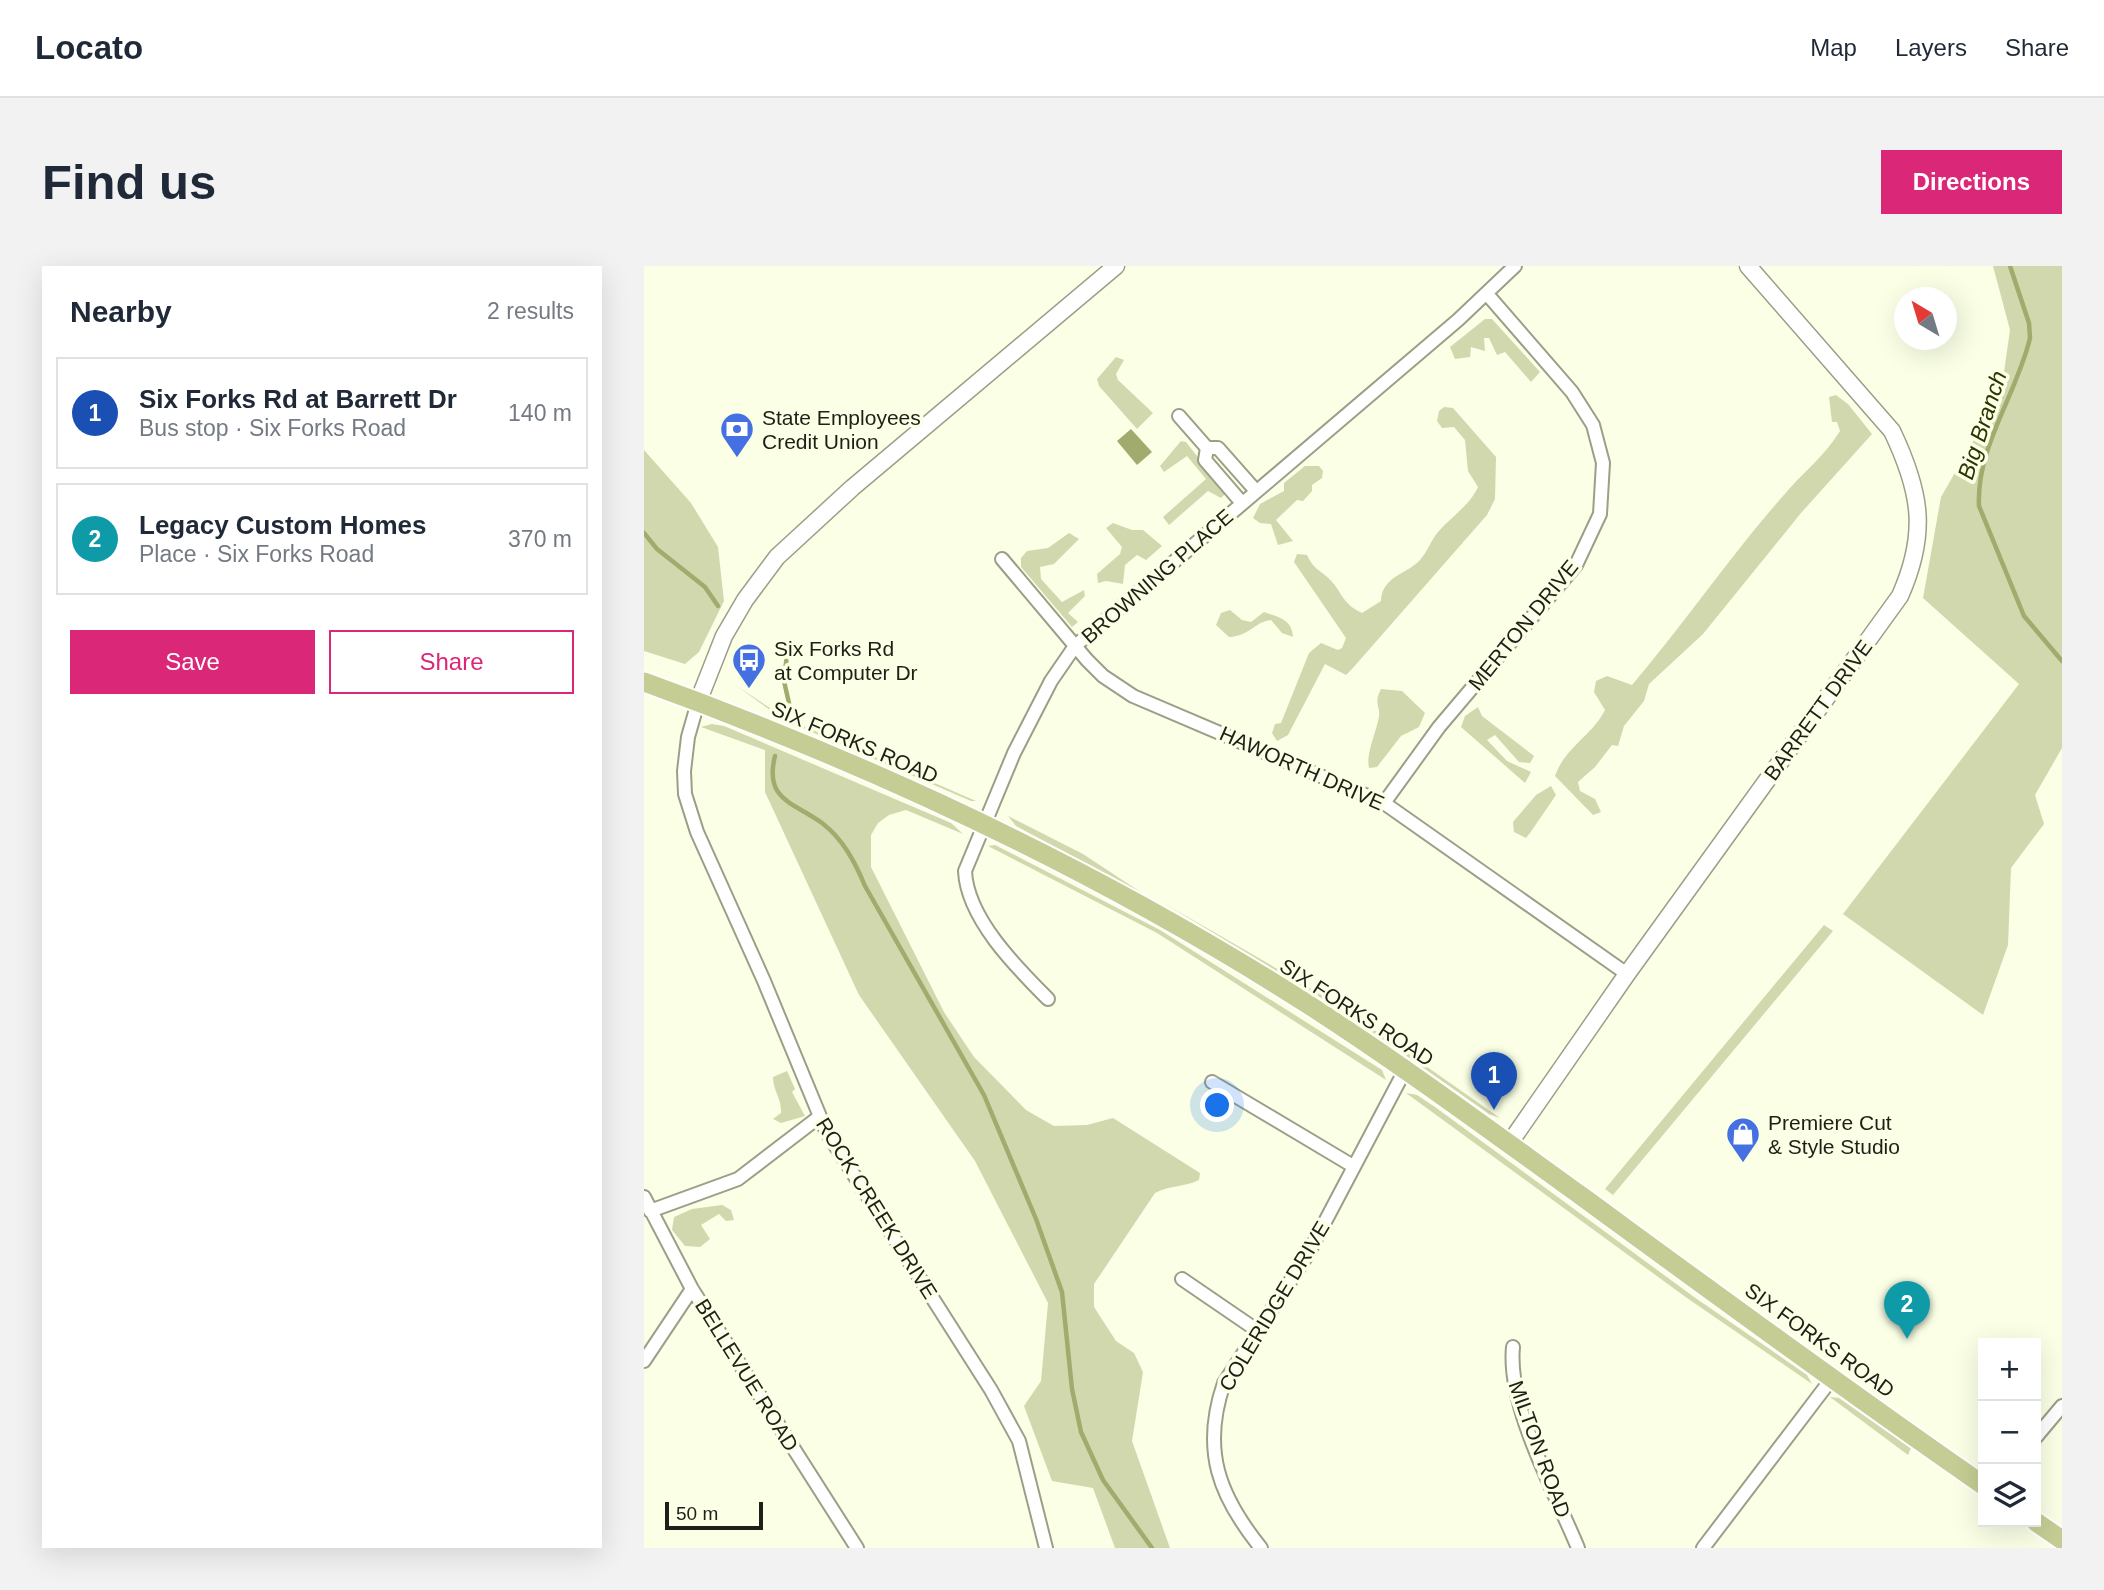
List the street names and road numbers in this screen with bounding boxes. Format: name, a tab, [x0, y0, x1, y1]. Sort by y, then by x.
street label: BROWNING PLACE	[1077, 504, 1237, 648]
street label: MERTON DRIVE	[1464, 555, 1582, 695]
street label: BARRETT DRIVE	[1759, 635, 1877, 785]
street label: SIX FORKS ROAD	[768, 697, 942, 787]
street label: HAWORTH DRIVE	[1216, 721, 1388, 815]
street label: SIX FORKS ROAD	[1276, 954, 1438, 1070]
street label: ROCK CREEK DRIVE	[812, 1113, 942, 1303]
street label: COLERIDGE DRIVE	[1214, 1217, 1334, 1395]
street label: SIX FORKS ROAD	[1741, 1278, 1899, 1402]
street label: BELLEVUE ROAD	[691, 1295, 803, 1455]
street label: MILTON ROAD	[1505, 1377, 1575, 1521]

